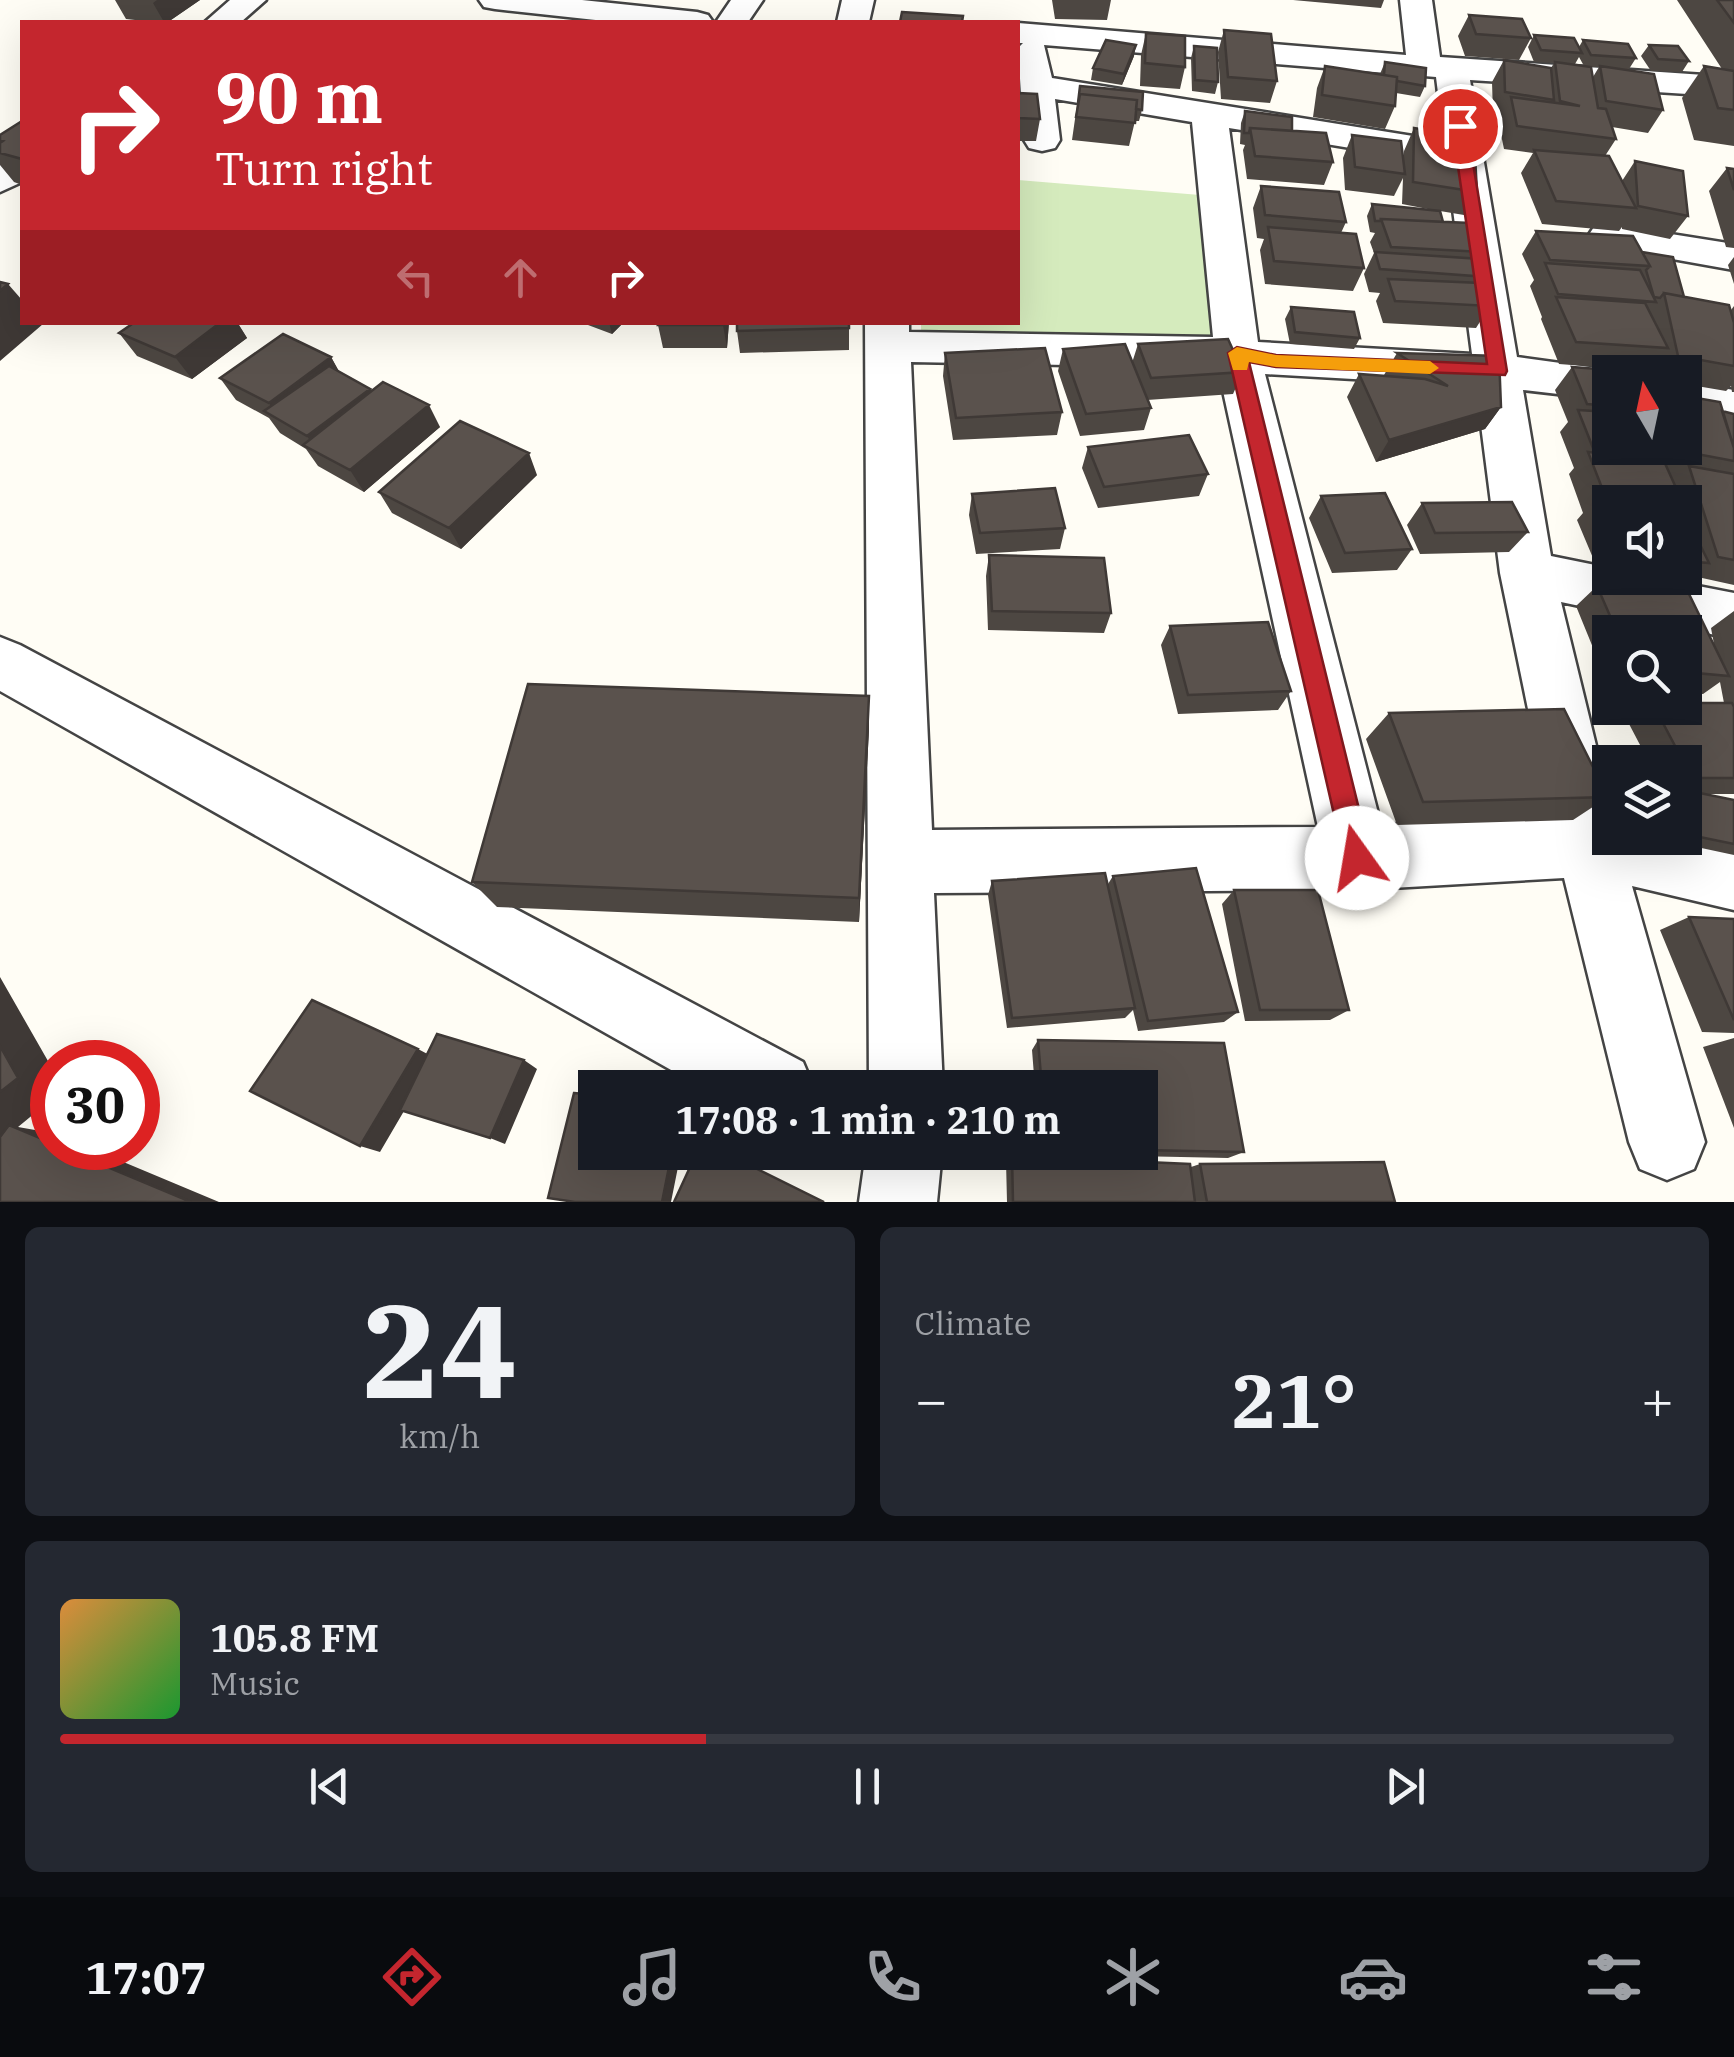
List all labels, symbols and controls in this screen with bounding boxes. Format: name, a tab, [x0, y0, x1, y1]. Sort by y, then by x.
text: 90 m	[215, 51, 383, 142]
icon: right	[50, 60, 180, 190]
pin	[1418, 84, 1503, 169]
icon: arrive	[1433, 99, 1488, 154]
text: Turn right	[215, 139, 433, 197]
icon: left	[388, 250, 443, 305]
icon: ahead	[493, 250, 548, 305]
icon: right	[598, 250, 653, 305]
north arrow	[1592, 355, 1702, 465]
map controls	[1592, 355, 1702, 855]
button: sound	[1592, 485, 1702, 595]
button: search	[1592, 615, 1702, 725]
button: layers	[1592, 745, 1702, 855]
position arrow	[1305, 806, 1409, 910]
speed limit sign: 30	[30, 1040, 160, 1170]
text: 17:08 · 1 min · 210 m	[675, 1095, 1061, 1144]
text: 24	[362, 1265, 518, 1434]
text: Climate	[915, 1302, 1031, 1344]
text: 21°	[1232, 1351, 1357, 1449]
text: −	[915, 1364, 948, 1435]
text: +	[1641, 1364, 1674, 1435]
text: km/h	[399, 1415, 480, 1457]
text: 105.8 FM	[210, 1613, 379, 1662]
text: Music	[210, 1662, 300, 1704]
icon: previous	[302, 1759, 357, 1814]
icon: pause	[840, 1759, 895, 1814]
icon: next	[1378, 1759, 1433, 1814]
icon: directions	[377, 1942, 447, 2012]
icon: music	[617, 1942, 687, 2012]
icon: phone	[858, 1942, 928, 2012]
icon: climate	[1098, 1942, 1168, 2012]
icon: car	[1338, 1942, 1408, 2012]
icon: filters	[1579, 1942, 1649, 2012]
text: 17:07	[85, 1948, 207, 2006]

